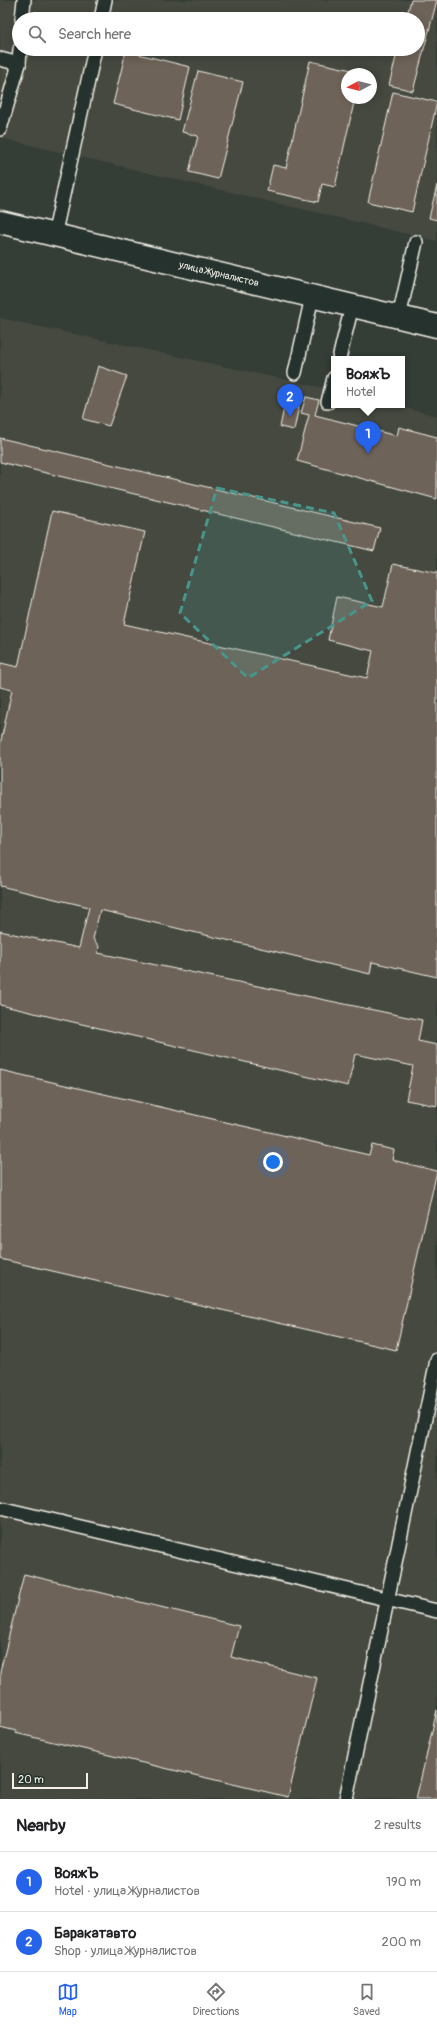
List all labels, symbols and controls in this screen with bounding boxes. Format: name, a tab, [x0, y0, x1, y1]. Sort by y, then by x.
search box	[12, 12, 425, 56]
icon: search	[26, 23, 48, 45]
text: Search here	[58, 25, 131, 44]
north arrow	[341, 68, 377, 104]
street label: улица Журналистов	[177, 259, 260, 289]
popup	[331, 356, 405, 408]
text: ВояжЪ	[346, 365, 390, 384]
pin: 2	[277, 384, 303, 417]
text: Hotel	[346, 384, 376, 400]
pin: 1	[355, 421, 381, 454]
your location	[263, 1152, 283, 1172]
scale bar	[12, 1771, 88, 1790]
text: 20 m	[18, 1773, 44, 1786]
text: Nearby	[16, 1815, 65, 1836]
text: 2 results	[374, 1817, 421, 1833]
text: ВояжЪ	[54, 1864, 98, 1883]
text: 1	[26, 1874, 32, 1890]
text: 190 m	[386, 1874, 421, 1890]
text: Hotel · улица Журналистов	[54, 1883, 200, 1899]
text: Баракатавто	[54, 1924, 136, 1943]
text: 2	[25, 1934, 33, 1950]
text: 200 m	[382, 1934, 421, 1950]
text: Shop · улица Журналистов	[54, 1943, 197, 1959]
tab: Map	[57, 1981, 79, 2018]
tab: Directions	[193, 1981, 239, 2018]
tab: Saved	[353, 1981, 380, 2018]

